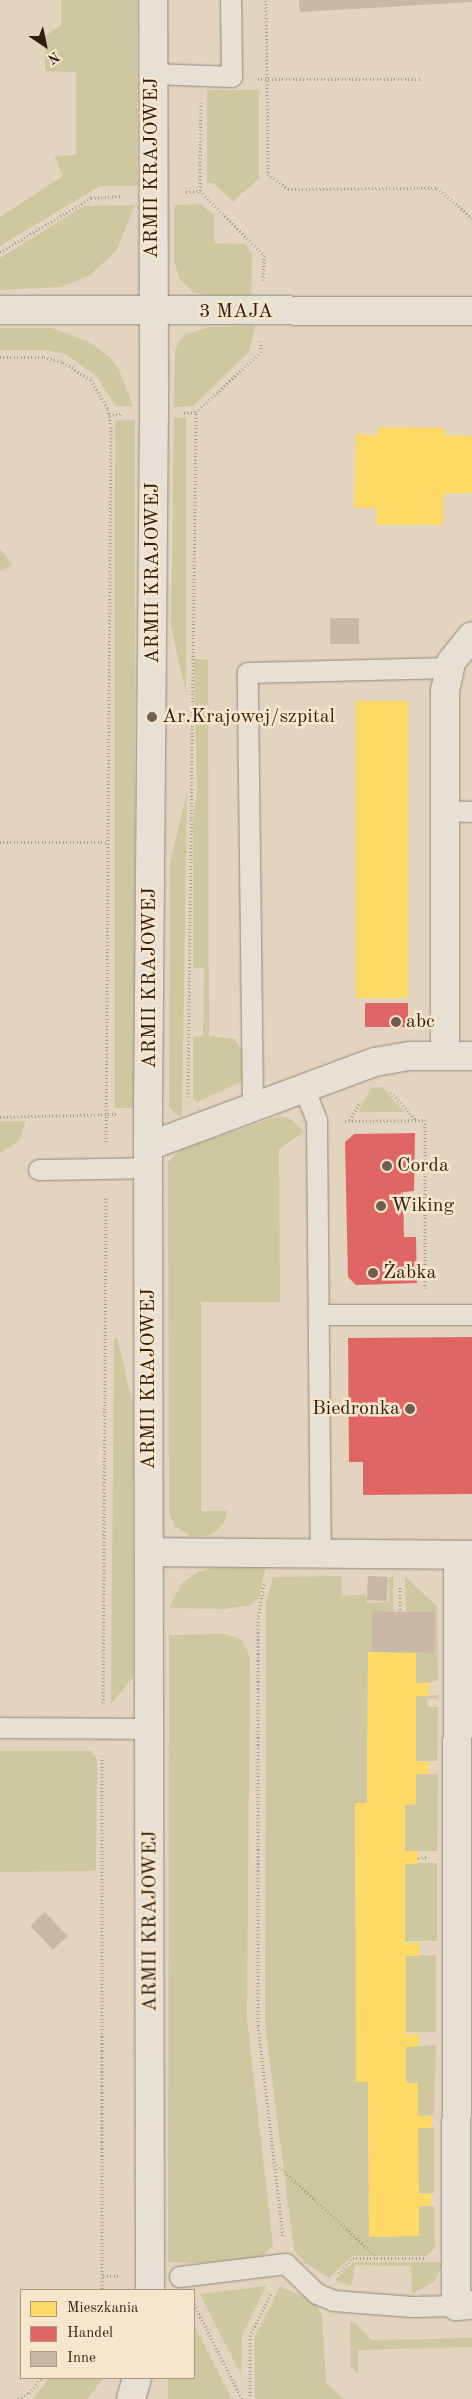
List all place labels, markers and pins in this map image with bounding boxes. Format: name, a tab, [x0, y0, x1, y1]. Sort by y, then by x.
place label: Ar.Krajowej/szpital	[162, 705, 335, 729]
marker: Ar.Krajowej/szpital	[146, 711, 158, 723]
place label: abc	[406, 1010, 435, 1034]
marker: abc	[390, 1016, 402, 1028]
place label: Corda	[397, 1154, 449, 1178]
marker: Corda	[381, 1160, 393, 1172]
place label: Wiking	[391, 1194, 454, 1218]
marker: Wiking	[375, 1200, 387, 1212]
place label: Żabka	[383, 1261, 436, 1285]
marker: Żabka	[367, 1267, 379, 1279]
place label: Biedronka	[312, 1397, 400, 1421]
marker: Biedronka	[404, 1403, 416, 1415]

